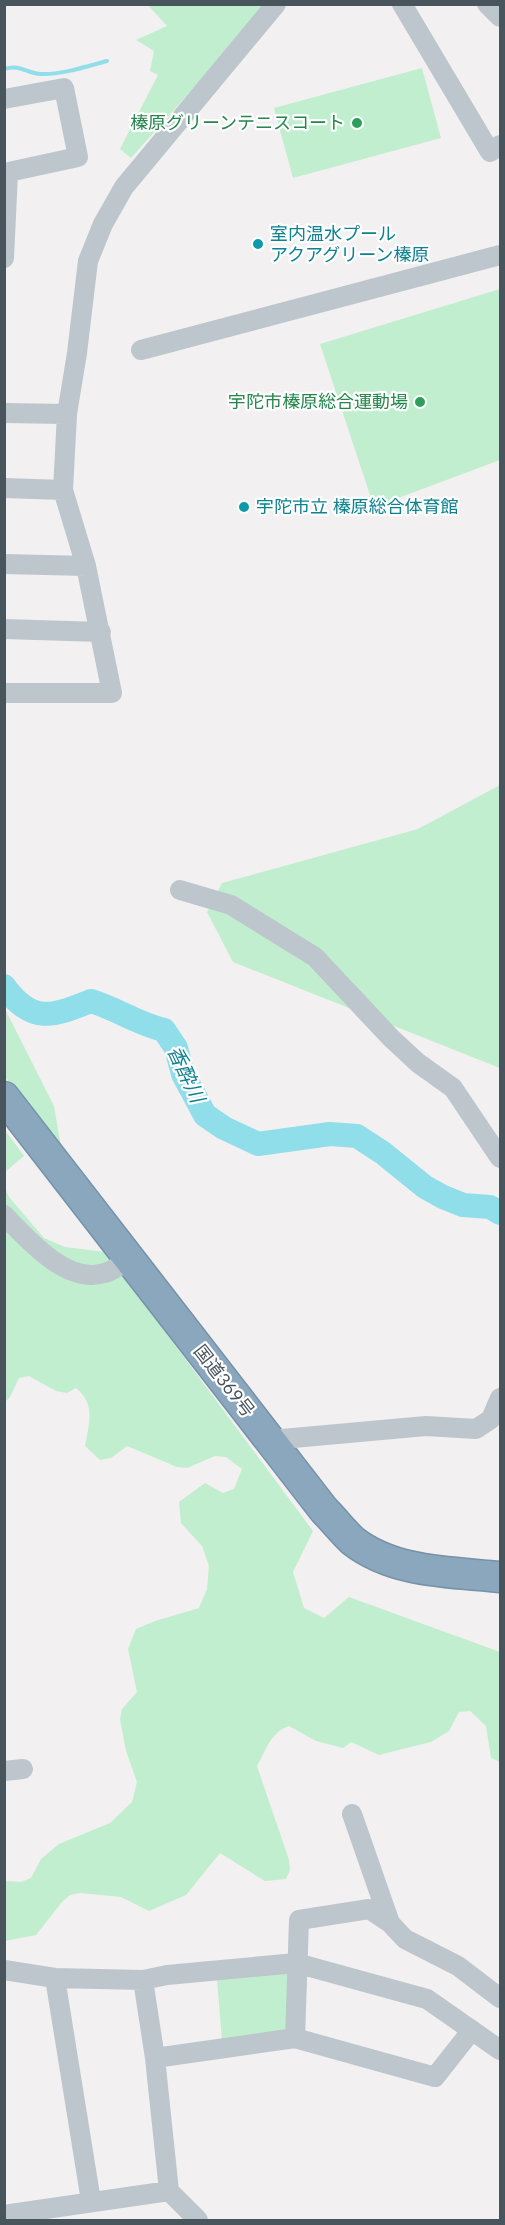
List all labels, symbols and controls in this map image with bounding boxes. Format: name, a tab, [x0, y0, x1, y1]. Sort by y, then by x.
place label: 榛原グリーンテニスコート	[130, 111, 345, 133]
marker: 榛原グリーンテニスコート	[350, 116, 364, 130]
place label: 室内温水プール アクアグリーン榛原	[270, 222, 429, 265]
marker: 室内温水プール アクアグリーン榛原	[251, 237, 265, 251]
place label: 宇陀市榛原総合運動場	[228, 390, 408, 412]
marker: 宇陀市榛原総合運動場	[413, 395, 427, 409]
place label: 宇陀市立 榛原総合体育館	[256, 495, 459, 517]
marker: 宇陀市立 榛原総合体育館	[237, 500, 251, 514]
water label: 香酔川	[163, 1041, 211, 1108]
street label: 国道369号	[190, 1340, 260, 1421]

